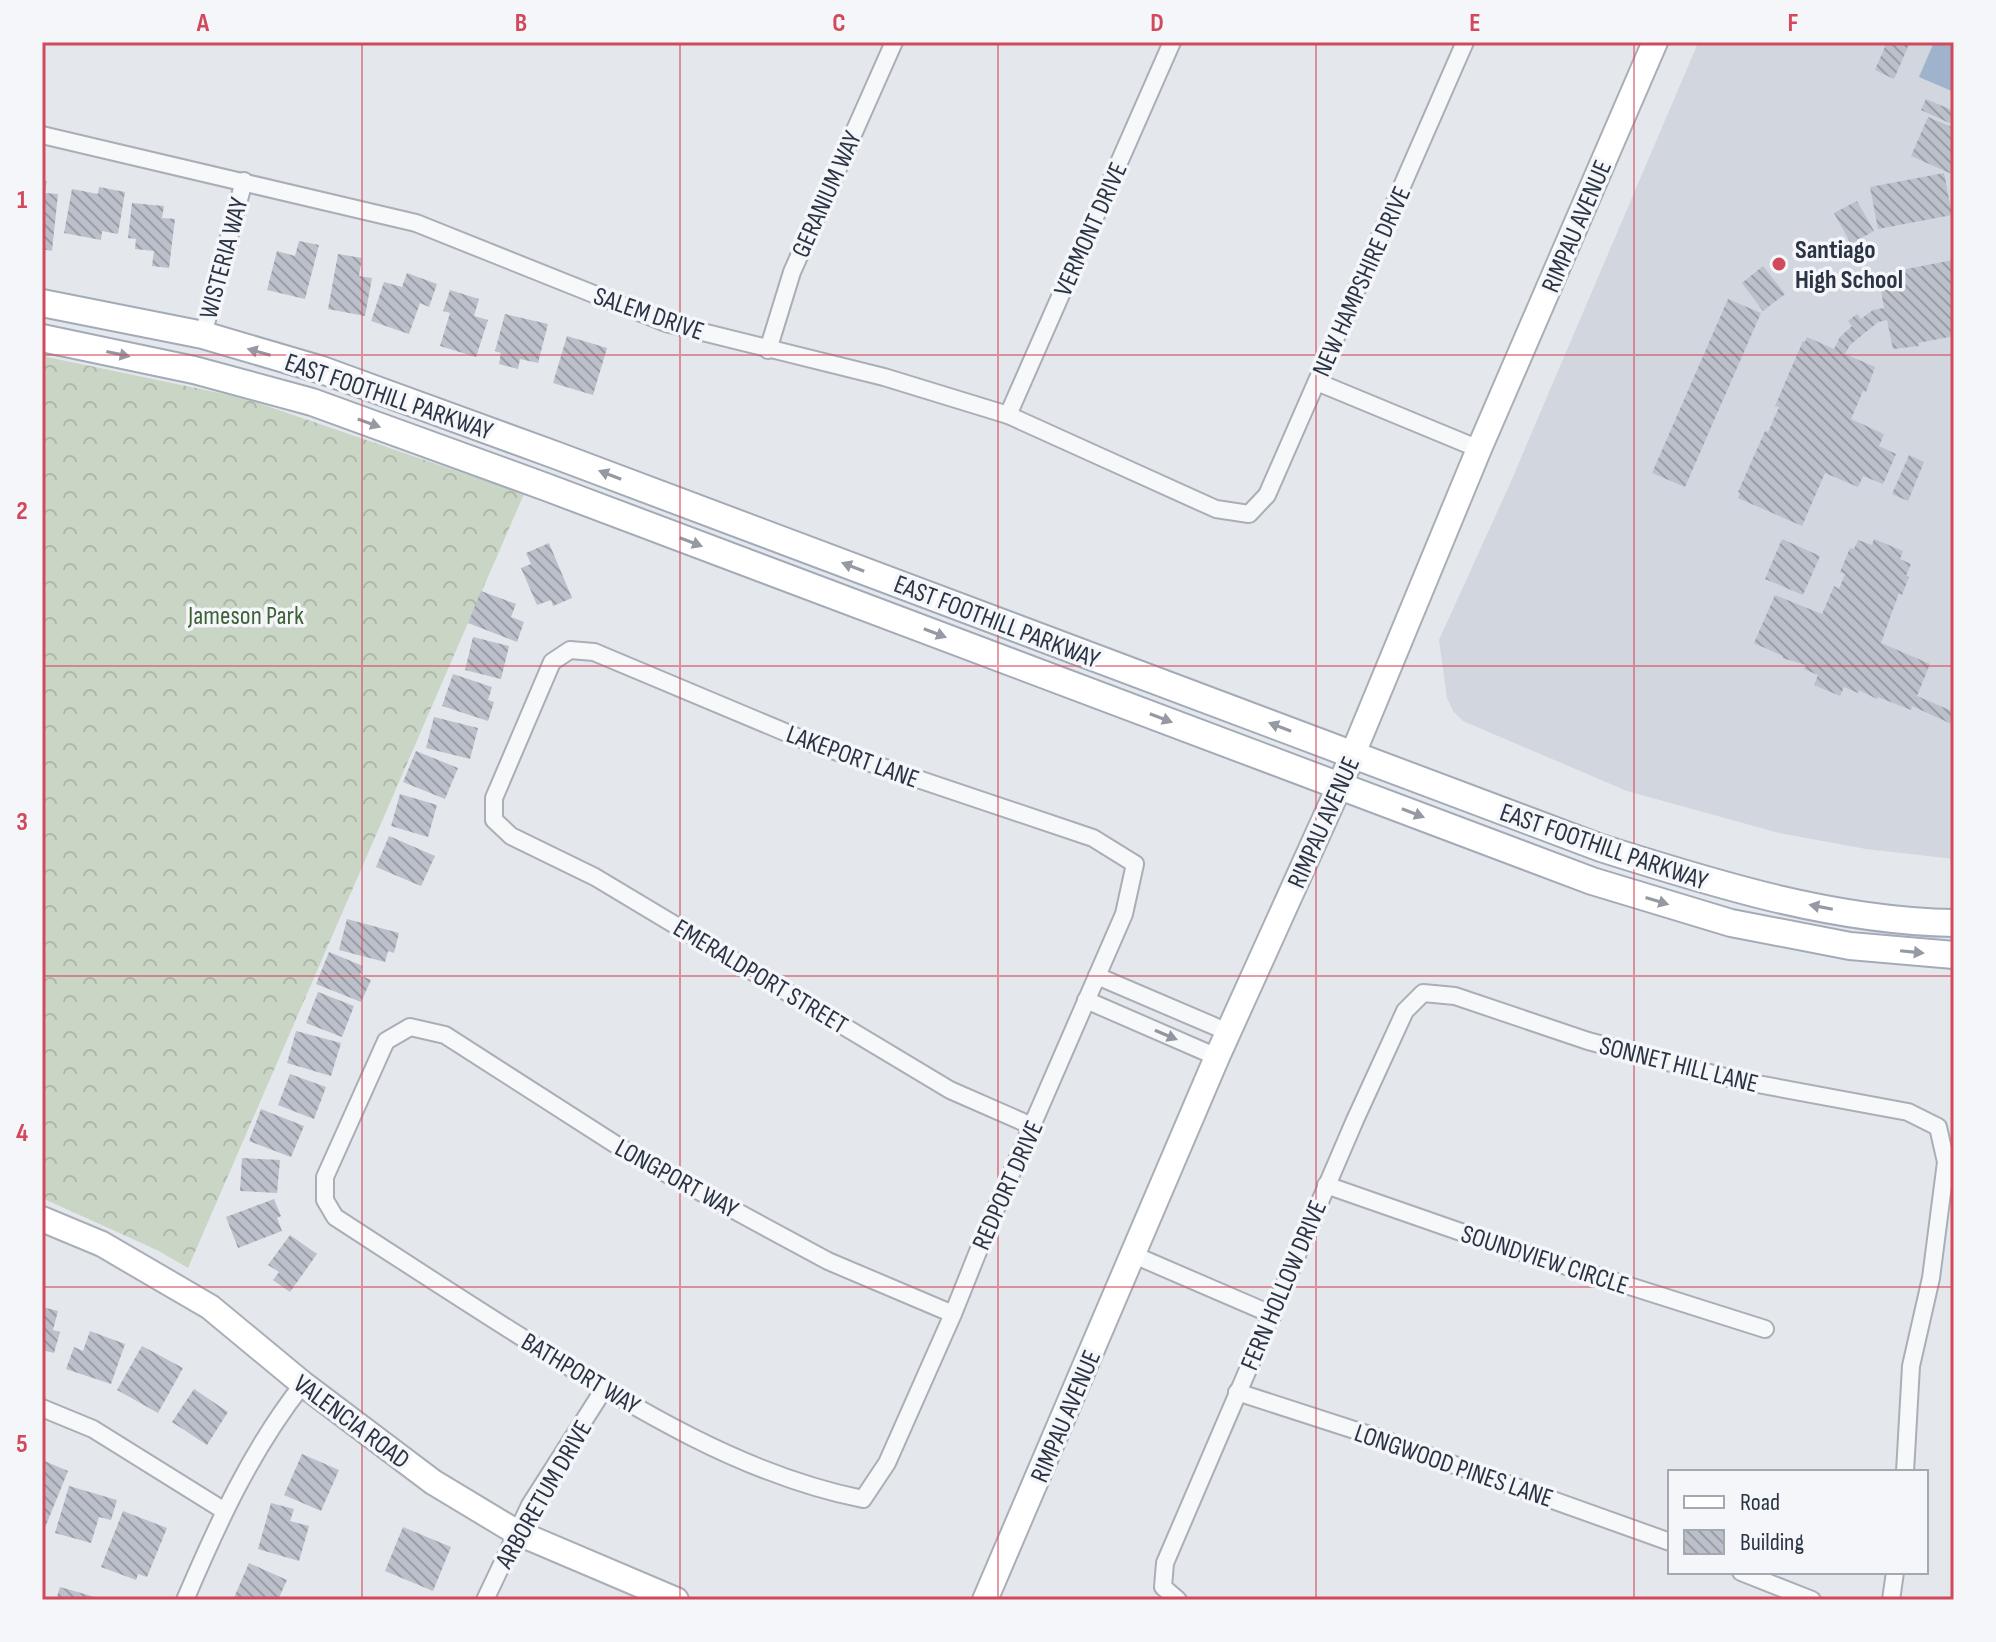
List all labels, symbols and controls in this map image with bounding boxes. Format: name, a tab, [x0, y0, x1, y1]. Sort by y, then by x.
text: A	[196, 8, 210, 39]
text: B	[515, 8, 527, 39]
text: C	[832, 8, 846, 39]
text: D	[1150, 8, 1164, 39]
text: E	[1469, 8, 1481, 39]
text: F	[1788, 8, 1799, 39]
street label: GERANIUM WAY	[786, 127, 869, 262]
street label: RIMPAU AVENUE	[1536, 156, 1619, 297]
street label: VERMONT DRIVE	[1048, 158, 1135, 301]
street label: NEW HAMPSHIRE DRIVE	[1307, 182, 1418, 381]
text: 1	[17, 185, 27, 216]
street label: WISTERIA WAY	[193, 194, 256, 322]
place label: Santiago High School	[1795, 235, 1903, 296]
marker: Santiago High School	[1770, 255, 1788, 273]
street label: SALEM DRIVE	[589, 281, 708, 348]
one-way arrow	[247, 345, 271, 358]
street label: EAST FOOTHILL PARKWAY	[281, 347, 497, 448]
one-way arrow	[106, 348, 131, 361]
one-way arrow	[357, 417, 381, 430]
one-way arrow	[598, 469, 622, 481]
text: 2	[16, 496, 28, 527]
one-way arrow	[680, 536, 704, 549]
one-way arrow	[841, 560, 865, 573]
street label: EAST FOOTHILL PARKWAY	[889, 569, 1104, 676]
park label: Jameson Park	[187, 601, 304, 632]
one-way arrow	[923, 628, 947, 640]
one-way arrow	[1149, 712, 1173, 725]
street label: LAKEPORT LANE	[782, 719, 923, 796]
one-way arrow	[1268, 720, 1292, 733]
street label: RIMPAU AVENUE	[1282, 752, 1367, 893]
street label: EAST FOOTHILL PARKWAY	[1496, 797, 1712, 898]
text: 3	[16, 807, 28, 838]
one-way arrow	[1401, 807, 1425, 820]
one-way arrow	[1646, 895, 1670, 908]
one-way arrow	[1808, 900, 1833, 912]
street label: EMERALDPORT STREET	[667, 913, 853, 1042]
one-way arrow	[1900, 946, 1925, 959]
one-way arrow	[1154, 1028, 1178, 1041]
street label: SONNET HILL LANE	[1596, 1031, 1761, 1100]
street label: REDPORT DRIVE	[966, 1116, 1051, 1255]
text: 4	[16, 1118, 28, 1149]
street label: LONGPORT WAY	[609, 1133, 743, 1226]
street label: FERN HOLLOW DRIVE	[1235, 1196, 1334, 1375]
street label: SOUNDVIEW CIRCLE	[1457, 1219, 1632, 1302]
street label: BATHPORT WAY	[515, 1327, 645, 1422]
street label: RIMPAU AVENUE	[1025, 1346, 1108, 1487]
street label: VALENCIA ROAD	[287, 1369, 415, 1476]
street label: ARBORETUM DRIVE	[489, 1415, 599, 1575]
street label: LONGWOOD PINES LANE	[1350, 1418, 1557, 1515]
text: 5	[16, 1429, 28, 1460]
legend	[1668, 1470, 1928, 1574]
text: Road	[1740, 1488, 1780, 1517]
text: Building	[1740, 1528, 1804, 1557]

